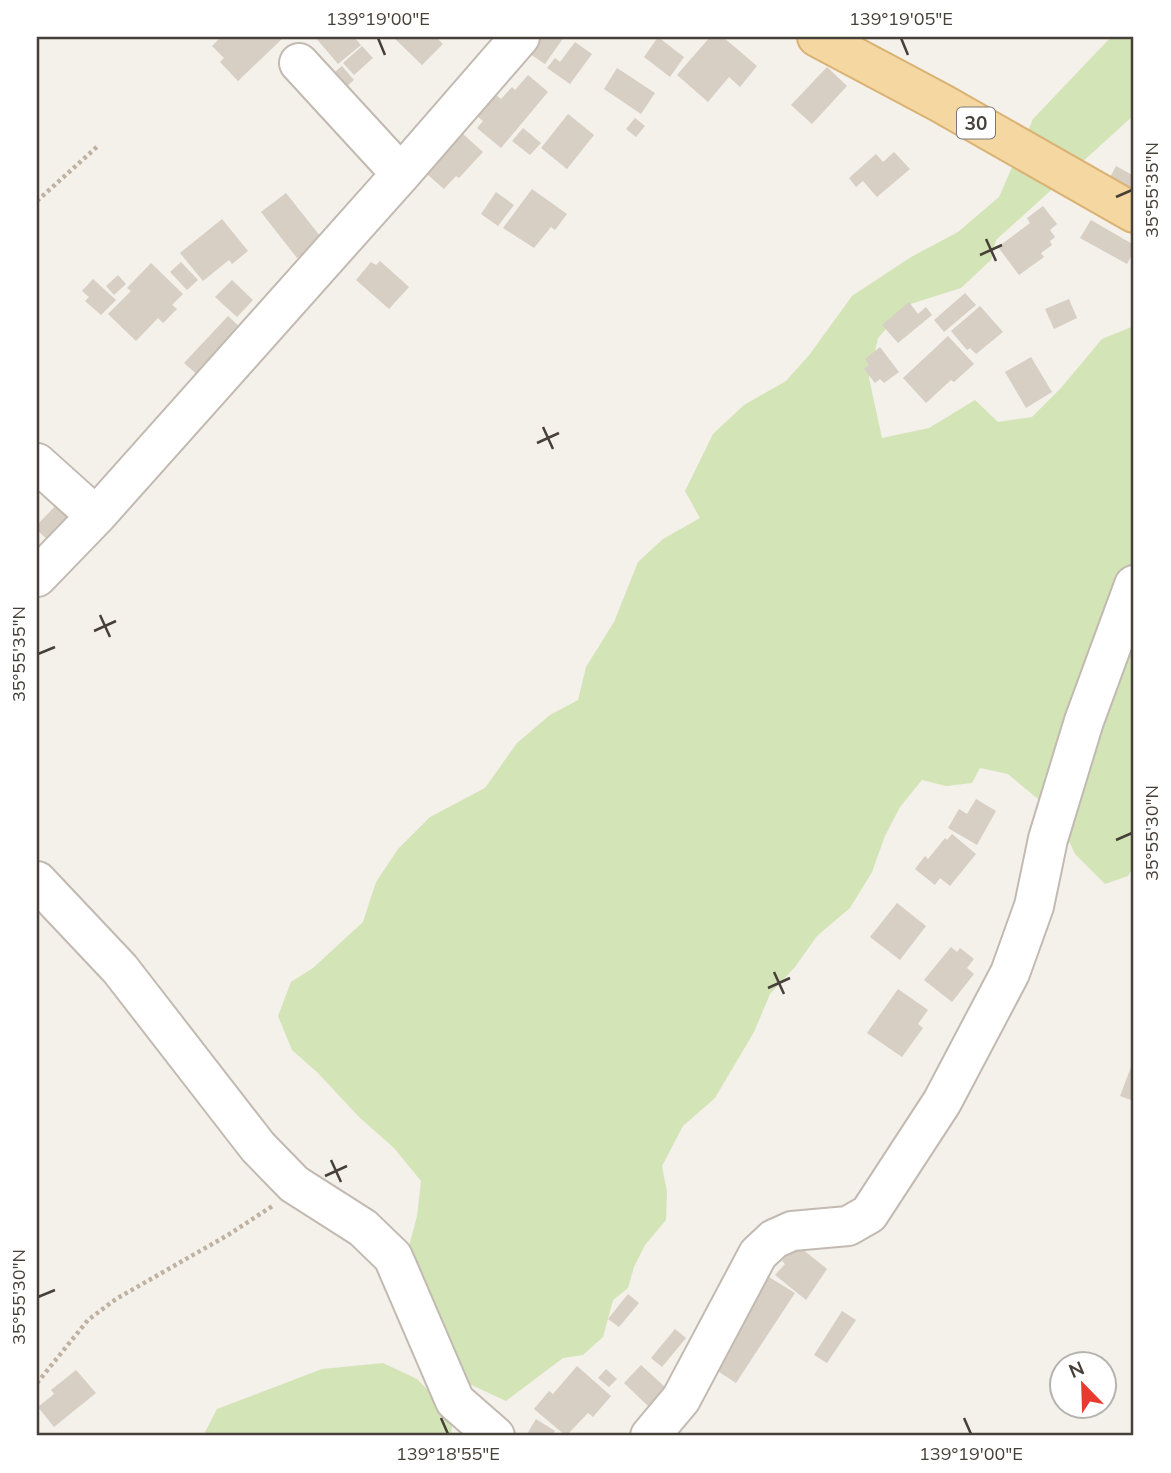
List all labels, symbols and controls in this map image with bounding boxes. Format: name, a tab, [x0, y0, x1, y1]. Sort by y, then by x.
text: 139°19'00"E	[326, 7, 430, 30]
text: 139°19'05"E	[849, 7, 953, 30]
road number: 30	[957, 108, 995, 139]
text: 35°55'35"N	[1140, 142, 1163, 238]
text: 35°55'35"N	[7, 606, 30, 702]
text: 35°55'30"N	[1140, 785, 1163, 881]
text: 35°55'30"N	[7, 1249, 30, 1345]
north arrow	[1048, 1350, 1118, 1420]
text: N	[1065, 1356, 1088, 1383]
text: 139°18'55"E	[396, 1442, 500, 1465]
text: 139°19'00"E	[919, 1442, 1023, 1465]

